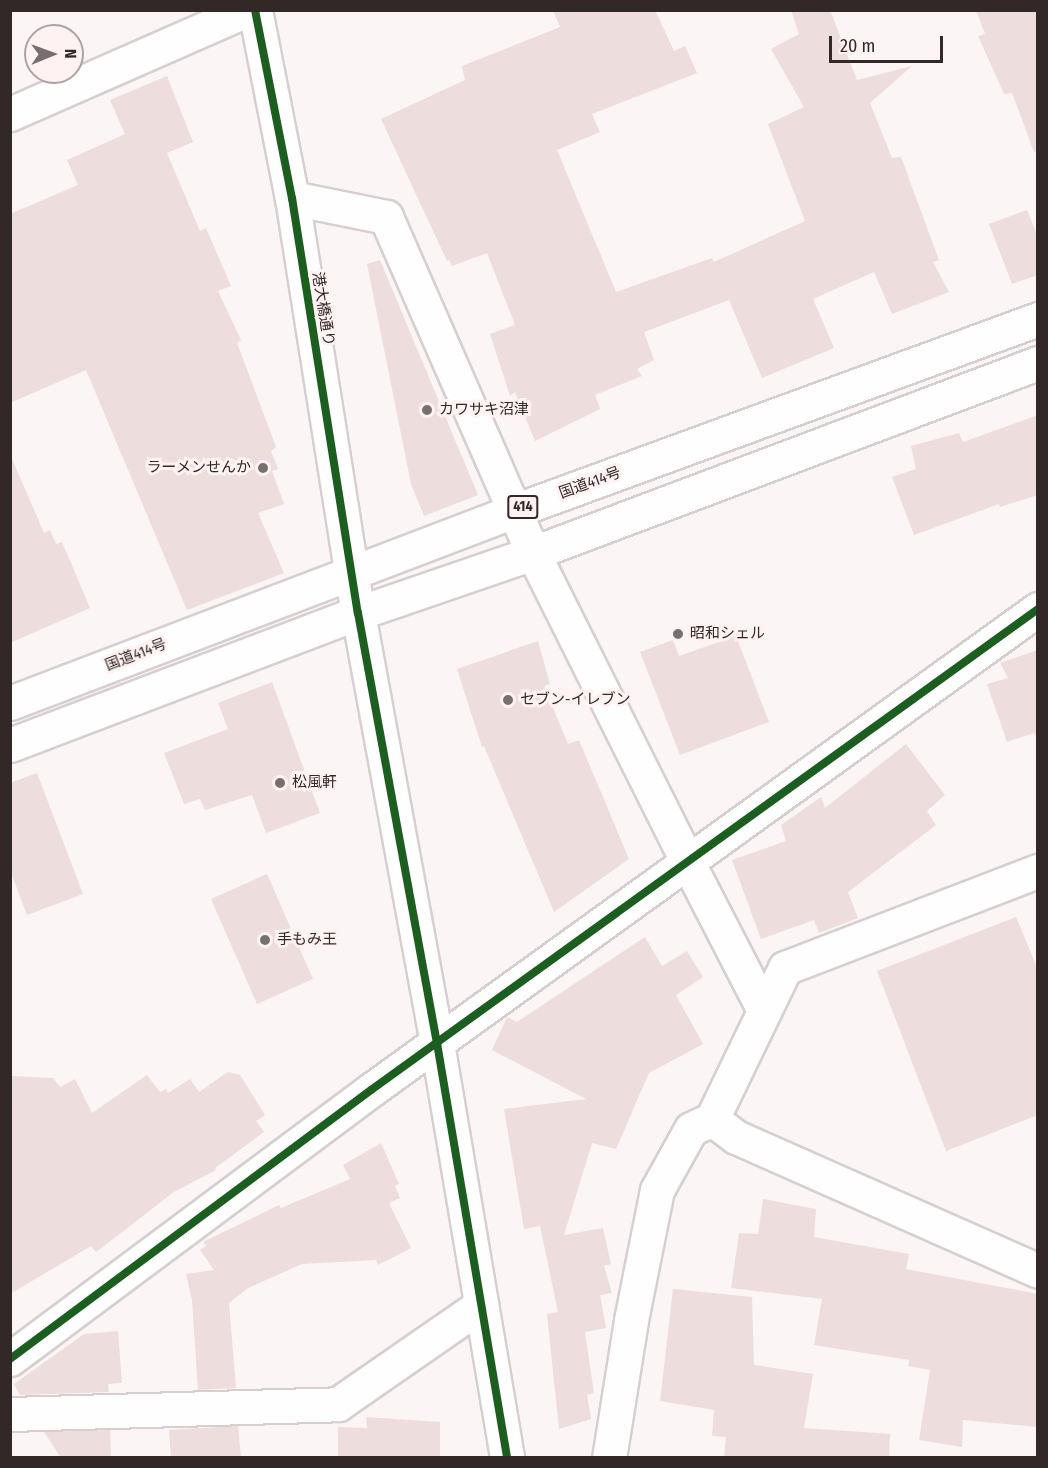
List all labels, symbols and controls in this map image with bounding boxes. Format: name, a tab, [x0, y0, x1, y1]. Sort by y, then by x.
north arrow	[24, 24, 84, 84]
scale bar	[832, 24, 946, 62]
text: 20 m	[840, 35, 875, 57]
text: N	[61, 49, 80, 59]
street label: 港大橋通り	[308, 271, 338, 347]
place label: カワサキ沼津	[439, 401, 529, 419]
marker: カワサキ沼津	[420, 403, 434, 417]
place label: ラーメンせんか	[146, 459, 251, 477]
marker: ラーメンせんか	[256, 461, 270, 475]
street label: 国道414号	[557, 464, 623, 502]
road number: 414	[506, 496, 540, 518]
place label: 昭和シェル	[690, 625, 765, 643]
marker: 昭和シェル	[671, 627, 685, 641]
street label: 国道414号	[103, 635, 169, 675]
place label: セブン-イレブン	[520, 691, 631, 709]
marker: セブン-イレブン	[501, 693, 515, 707]
place label: 松風軒	[292, 774, 337, 792]
marker: 松風軒	[273, 776, 287, 790]
place label: 手もみ王	[277, 931, 337, 949]
marker: 手もみ王	[258, 933, 272, 947]

